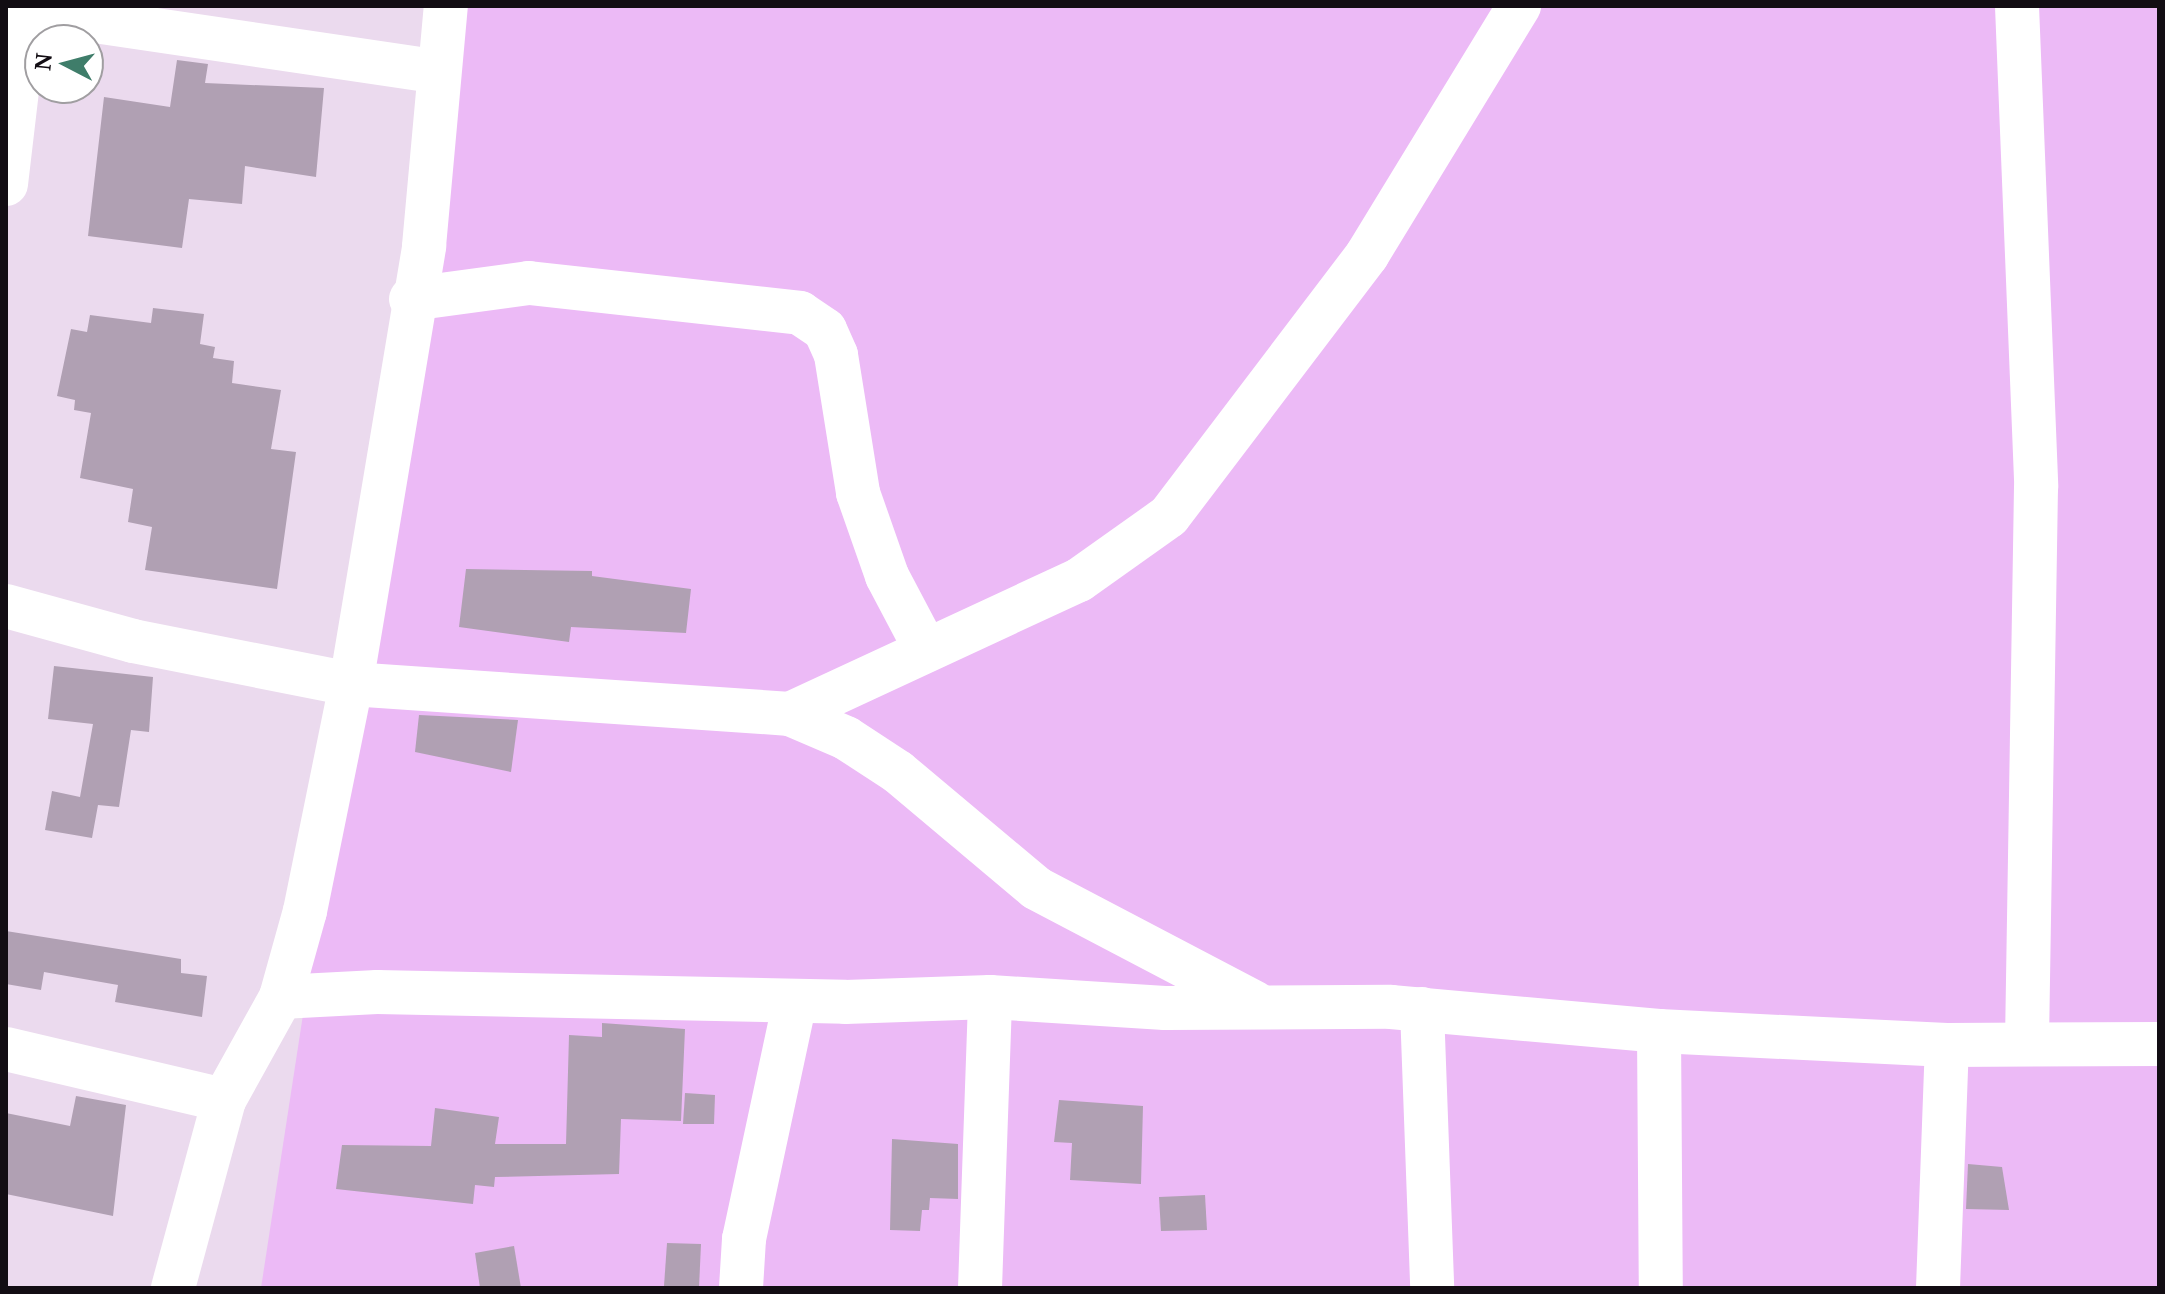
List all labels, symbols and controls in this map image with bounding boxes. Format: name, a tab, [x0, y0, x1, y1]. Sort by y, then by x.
north arrow	[24, 24, 104, 104]
text: N	[26, 52, 58, 72]

